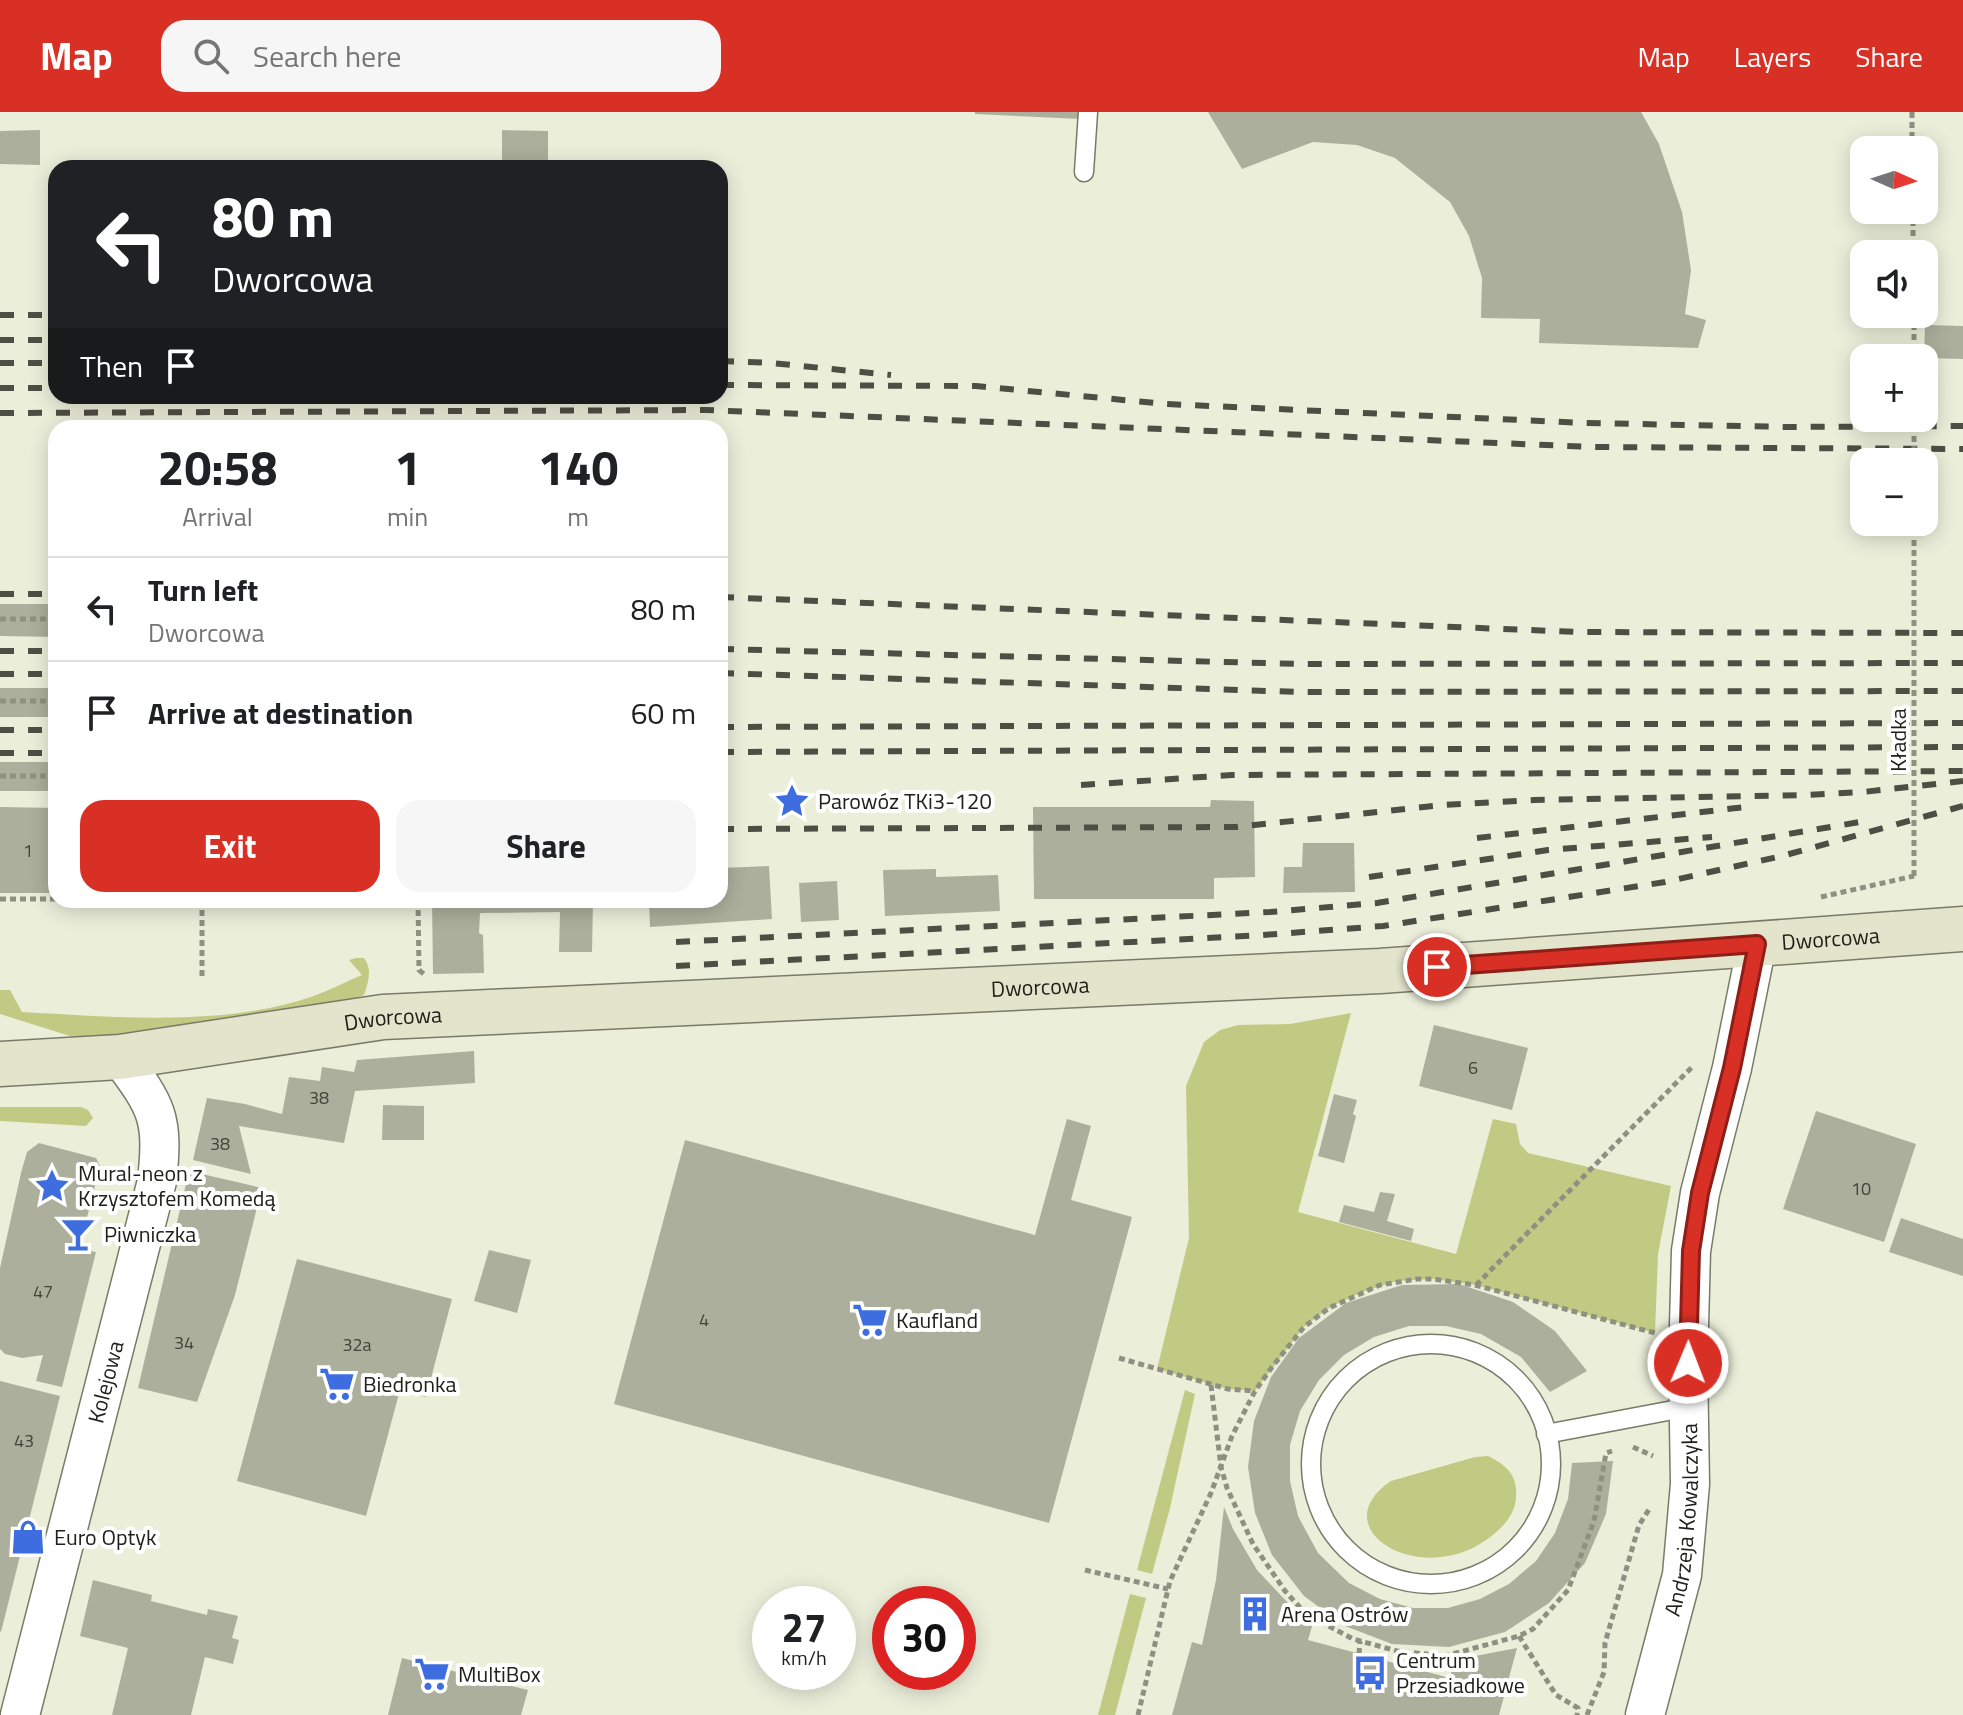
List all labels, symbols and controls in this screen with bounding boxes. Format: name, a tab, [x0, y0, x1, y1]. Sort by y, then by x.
search box	[161, 20, 721, 92]
text: Map	[40, 27, 113, 85]
text: Search here	[253, 33, 402, 79]
icon: search	[189, 34, 233, 78]
text: Map	[1637, 35, 1690, 78]
text: Layers	[1734, 35, 1811, 78]
text: Share	[1855, 35, 1923, 78]
north arrow	[1850, 136, 1938, 224]
map controls	[1850, 136, 1938, 536]
text: 80 m	[212, 174, 334, 259]
icon: left	[80, 192, 184, 296]
button: sound	[1850, 240, 1938, 328]
text: Dworcowa	[212, 251, 373, 306]
text: Then	[80, 343, 143, 389]
icon: arrive	[159, 344, 203, 388]
button: +	[1850, 344, 1938, 432]
text: 20:58	[158, 431, 277, 504]
text: 1	[394, 431, 421, 504]
text: 140	[538, 431, 618, 504]
button: −	[1850, 448, 1938, 536]
text: Arrival	[182, 497, 253, 536]
text: min	[387, 497, 428, 536]
text: m	[567, 497, 589, 536]
text: Turn left	[148, 567, 258, 613]
text: 80 m	[631, 586, 696, 632]
icon: left	[80, 587, 124, 631]
text: Dworcowa	[148, 613, 264, 652]
text: Arrive at destination	[148, 690, 413, 736]
text: 60 m	[631, 690, 696, 736]
icon: arrive	[80, 691, 124, 735]
street label: Kładka	[1881, 708, 1915, 772]
place icon: Parowóz TKi3-120	[773, 782, 811, 820]
place label: Parowóz TKi3-120	[818, 784, 992, 818]
button: Exit	[80, 800, 380, 892]
button: Share	[396, 800, 696, 892]
house number: 1	[23, 837, 33, 864]
street label: Dworcowa	[1780, 918, 1881, 959]
pin	[1403, 933, 1471, 1001]
icon: arrive	[1415, 945, 1459, 989]
street label: Dworcowa	[990, 967, 1090, 1006]
street label: Dworcowa	[341, 997, 443, 1040]
house number: 6	[1468, 1054, 1478, 1081]
house number: 38	[309, 1084, 329, 1111]
house number: 38	[210, 1130, 230, 1157]
place label: Mural-neon z Krzysztofem Komedą	[78, 1156, 276, 1215]
place icon: Mural-neon z Krzysztofem Komedą	[33, 1167, 71, 1205]
house number: 10	[1851, 1175, 1871, 1202]
bar icon: Piwniczka	[59, 1215, 97, 1253]
place label: Piwniczka	[104, 1217, 196, 1251]
house number: 47	[33, 1278, 53, 1305]
supermarket icon: Kaufland	[851, 1301, 889, 1339]
place label: Kaufland	[896, 1303, 978, 1337]
house number: 4	[699, 1306, 709, 1333]
position arrow	[1646, 1321, 1730, 1405]
house number: 34	[174, 1329, 194, 1356]
house number: 32a	[342, 1331, 372, 1358]
street label: Kolejowa	[79, 1337, 132, 1427]
supermarket icon: Biedronka	[318, 1365, 356, 1403]
place label: Biedronka	[363, 1367, 456, 1401]
street label: Andrzeja Kowalczyka	[1655, 1423, 1707, 1620]
house number: 43	[14, 1427, 34, 1454]
shop icon: Euro Optyk	[9, 1518, 47, 1556]
place label: Euro Optyk	[54, 1520, 157, 1554]
speed limit sign: 30	[872, 1586, 976, 1690]
building icon: Arena Ostrów	[1236, 1595, 1274, 1633]
text: 27	[782, 1597, 826, 1658]
place label: Arena Ostrów	[1281, 1597, 1409, 1631]
text: km/h	[781, 1642, 827, 1673]
place label: Centrum Przesiadkowe	[1396, 1643, 1525, 1702]
bus stop icon: Centrum Przesiadkowe	[1351, 1654, 1389, 1692]
supermarket icon: MultiBox	[413, 1655, 451, 1693]
place label: MultiBox	[458, 1657, 541, 1691]

